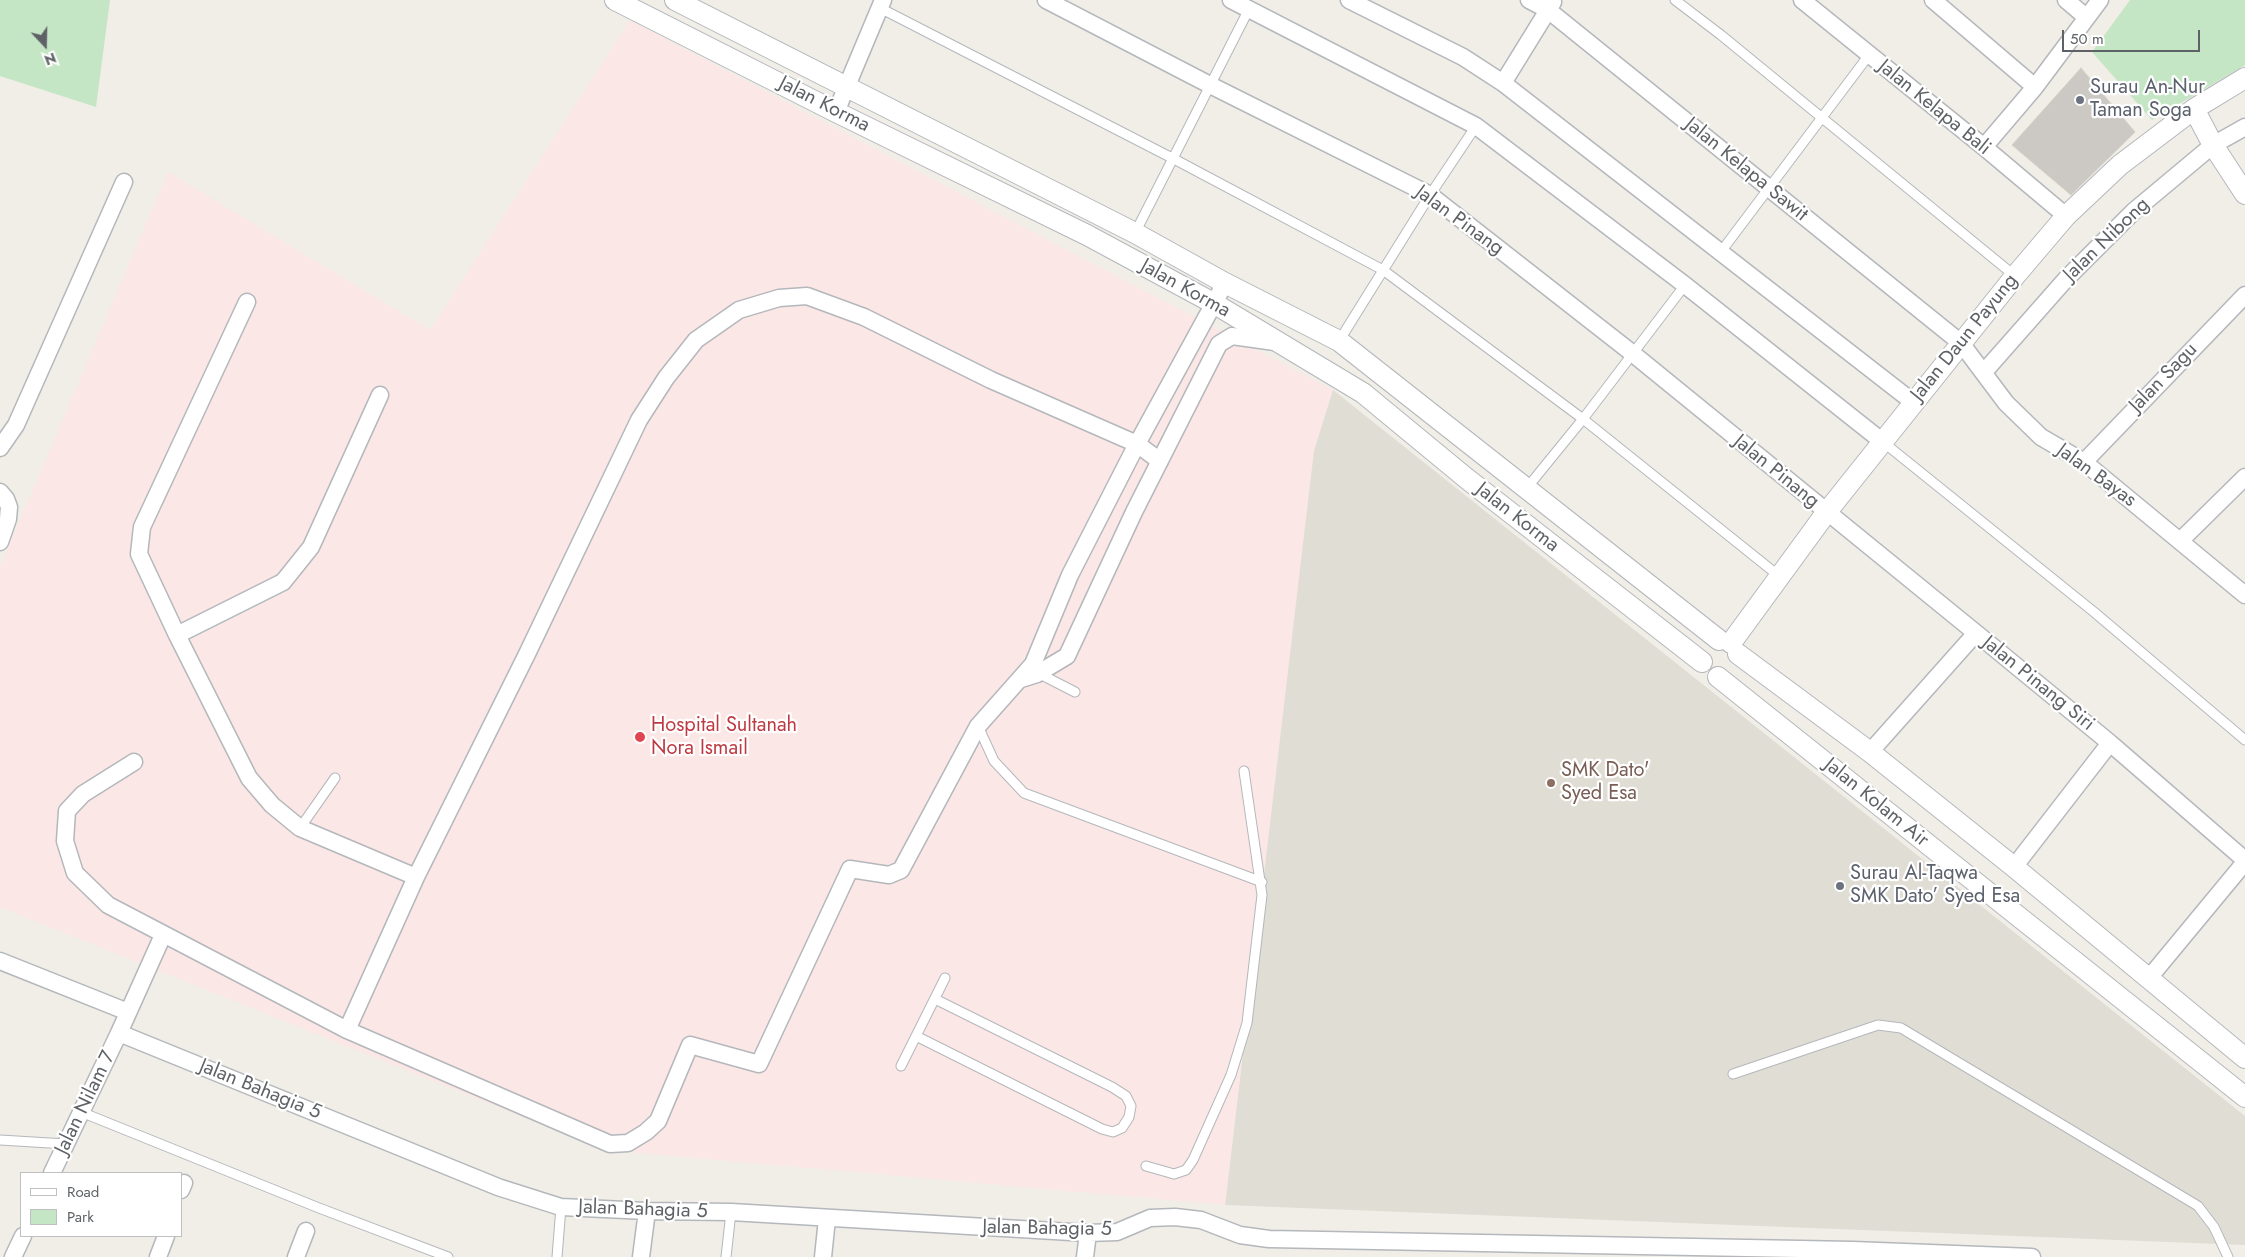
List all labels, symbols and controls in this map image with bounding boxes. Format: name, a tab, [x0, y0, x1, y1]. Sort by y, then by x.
north arrow	[20, 20, 70, 70]
scale bar	[2065, 20, 2202, 52]
text: 50 m	[2070, 28, 2104, 50]
text: N	[42, 48, 59, 70]
street label: Jalan Kelapa Bali	[1873, 55, 1995, 161]
street label: Jalan Korma	[775, 72, 873, 138]
place label: Surau An-Nur Taman Soga	[2090, 76, 2205, 123]
marker: Surau An-Nur Taman Soga	[2074, 94, 2086, 106]
street label: Jalan Kelapa Sawit	[1680, 113, 1812, 227]
street label: Jalan Pinang	[1410, 181, 1508, 261]
street label: Jalan Nibong	[2059, 193, 2155, 287]
street label: Jalan Korma	[1136, 255, 1234, 323]
street label: Jalan Daun Payung	[1906, 270, 2024, 406]
street label: Jalan Sagu	[2125, 338, 2203, 418]
street label: Jalan Pinang	[1728, 430, 1824, 514]
street label: Jalan Bayas	[2052, 439, 2140, 513]
street label: Jalan Korma	[1471, 478, 1563, 558]
street label: Jalan Pinang Siri	[1977, 631, 2099, 737]
place label: Hospital Sultanah Nora Ismail	[651, 714, 797, 761]
marker: Hospital Sultanah Nora Ismail	[633, 730, 647, 744]
street label: Jalan Kolam Air	[1819, 753, 1933, 853]
place label: SMK Dato' Syed Esa	[1561, 759, 1649, 806]
marker: SMK Dato' Syed Esa	[1545, 777, 1557, 789]
place label: Surau Al-Taqwa SMK Dato’ Syed Esa	[1850, 862, 2020, 909]
marker: Surau Al-Taqwa SMK Dato’ Syed Esa	[1834, 880, 1846, 892]
street label: Jalan Nilam 7	[51, 1047, 121, 1159]
street label: Jalan Bahagia 5	[195, 1055, 325, 1125]
legend	[20, 1172, 182, 1237]
text: Road	[67, 1181, 99, 1203]
street label: Jalan Bahagia 5	[578, 1196, 708, 1224]
text: Park	[67, 1206, 94, 1228]
street label: Jalan Bahagia 5	[982, 1216, 1112, 1242]

